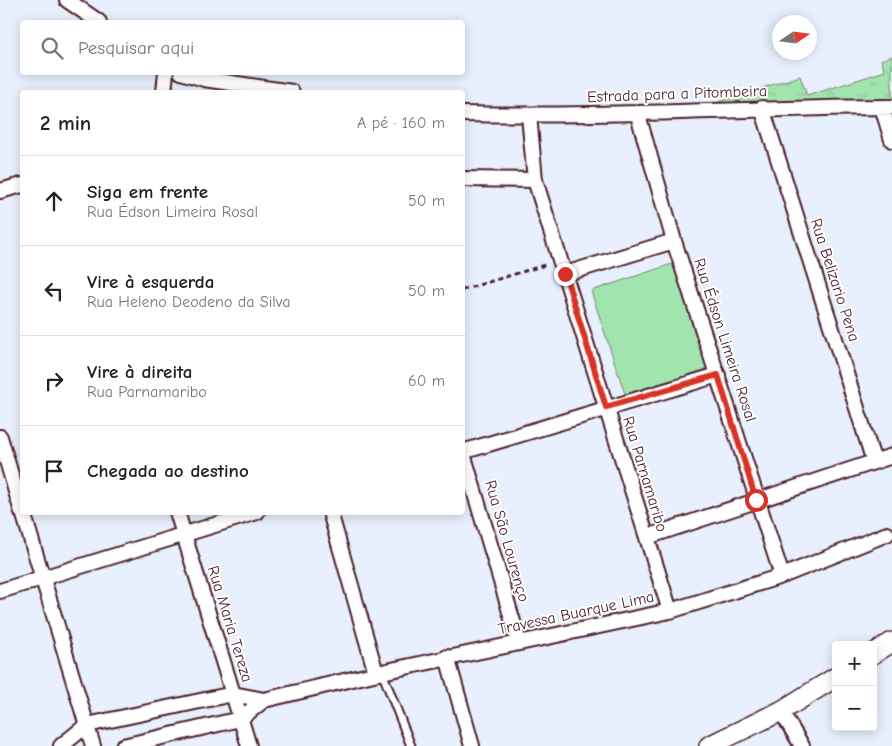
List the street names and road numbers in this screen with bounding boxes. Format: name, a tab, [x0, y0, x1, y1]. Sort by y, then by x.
street label: Estrada para a Pitombeira	[587, 82, 767, 106]
street label: Rua Belizario Pena	[807, 216, 863, 344]
street label: Rua Édson Limeira Rosal	[690, 256, 761, 424]
street label: Rua Parnamaribo	[619, 414, 671, 534]
street label: Rua São Lourenço	[481, 478, 533, 604]
street label: Rua Maria Tereza	[204, 564, 256, 684]
street label: Travessa Buarque Lima	[496, 588, 656, 638]

